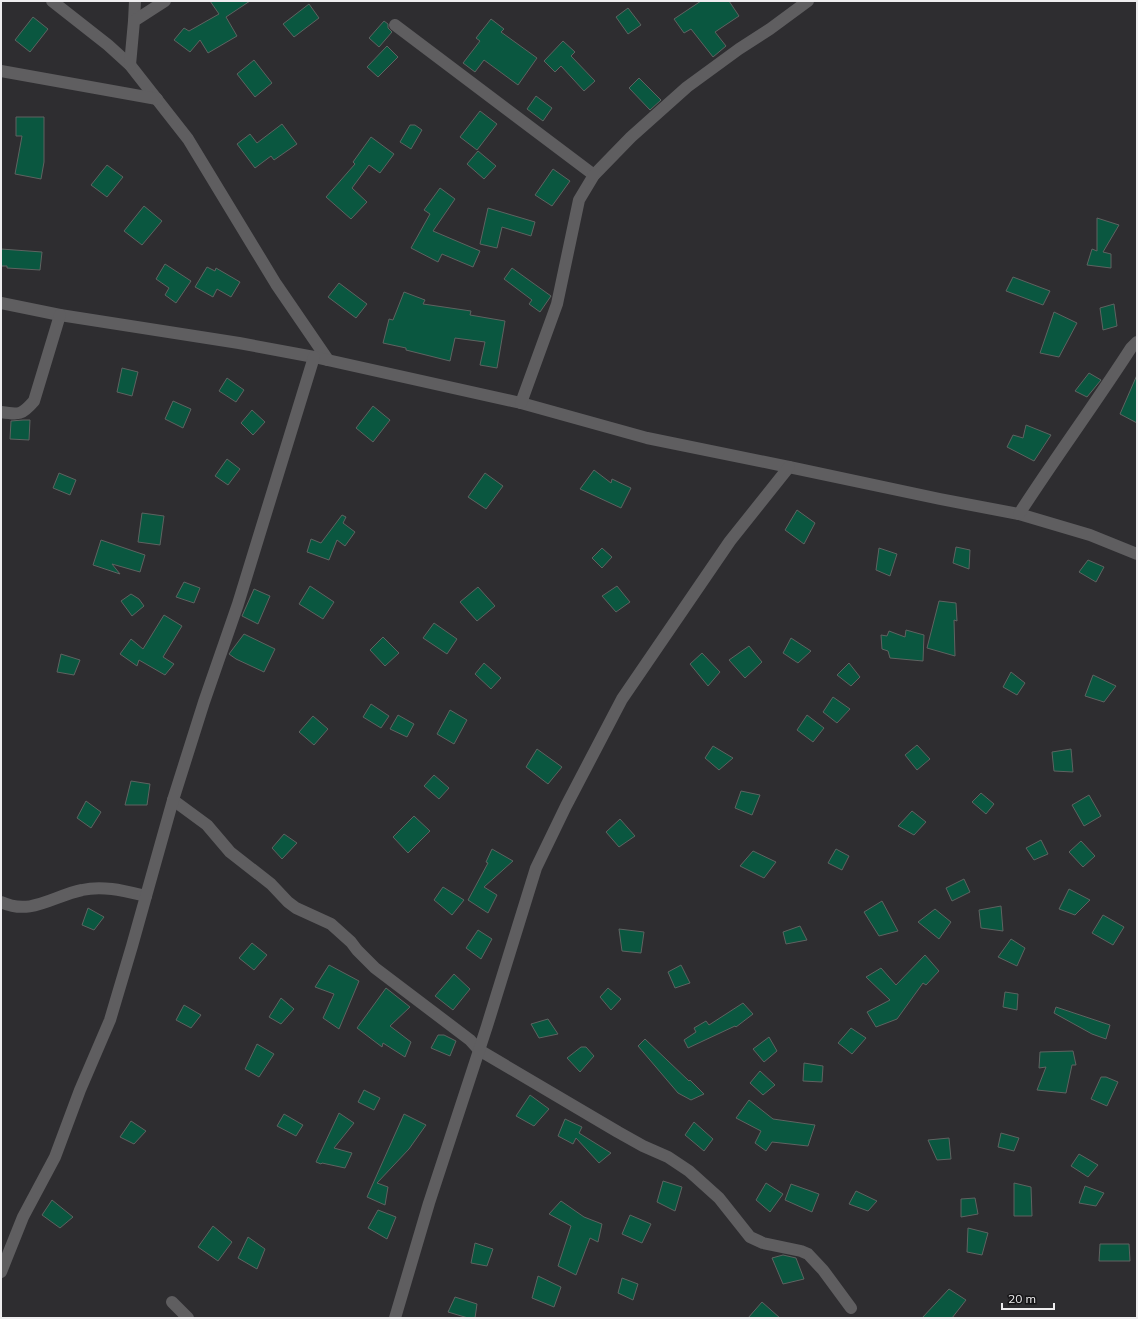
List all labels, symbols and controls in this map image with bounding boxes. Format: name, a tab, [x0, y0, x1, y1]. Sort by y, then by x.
scale bar	[1002, 1285, 1054, 1311]
text: 20 m	[1008, 1291, 1036, 1306]

